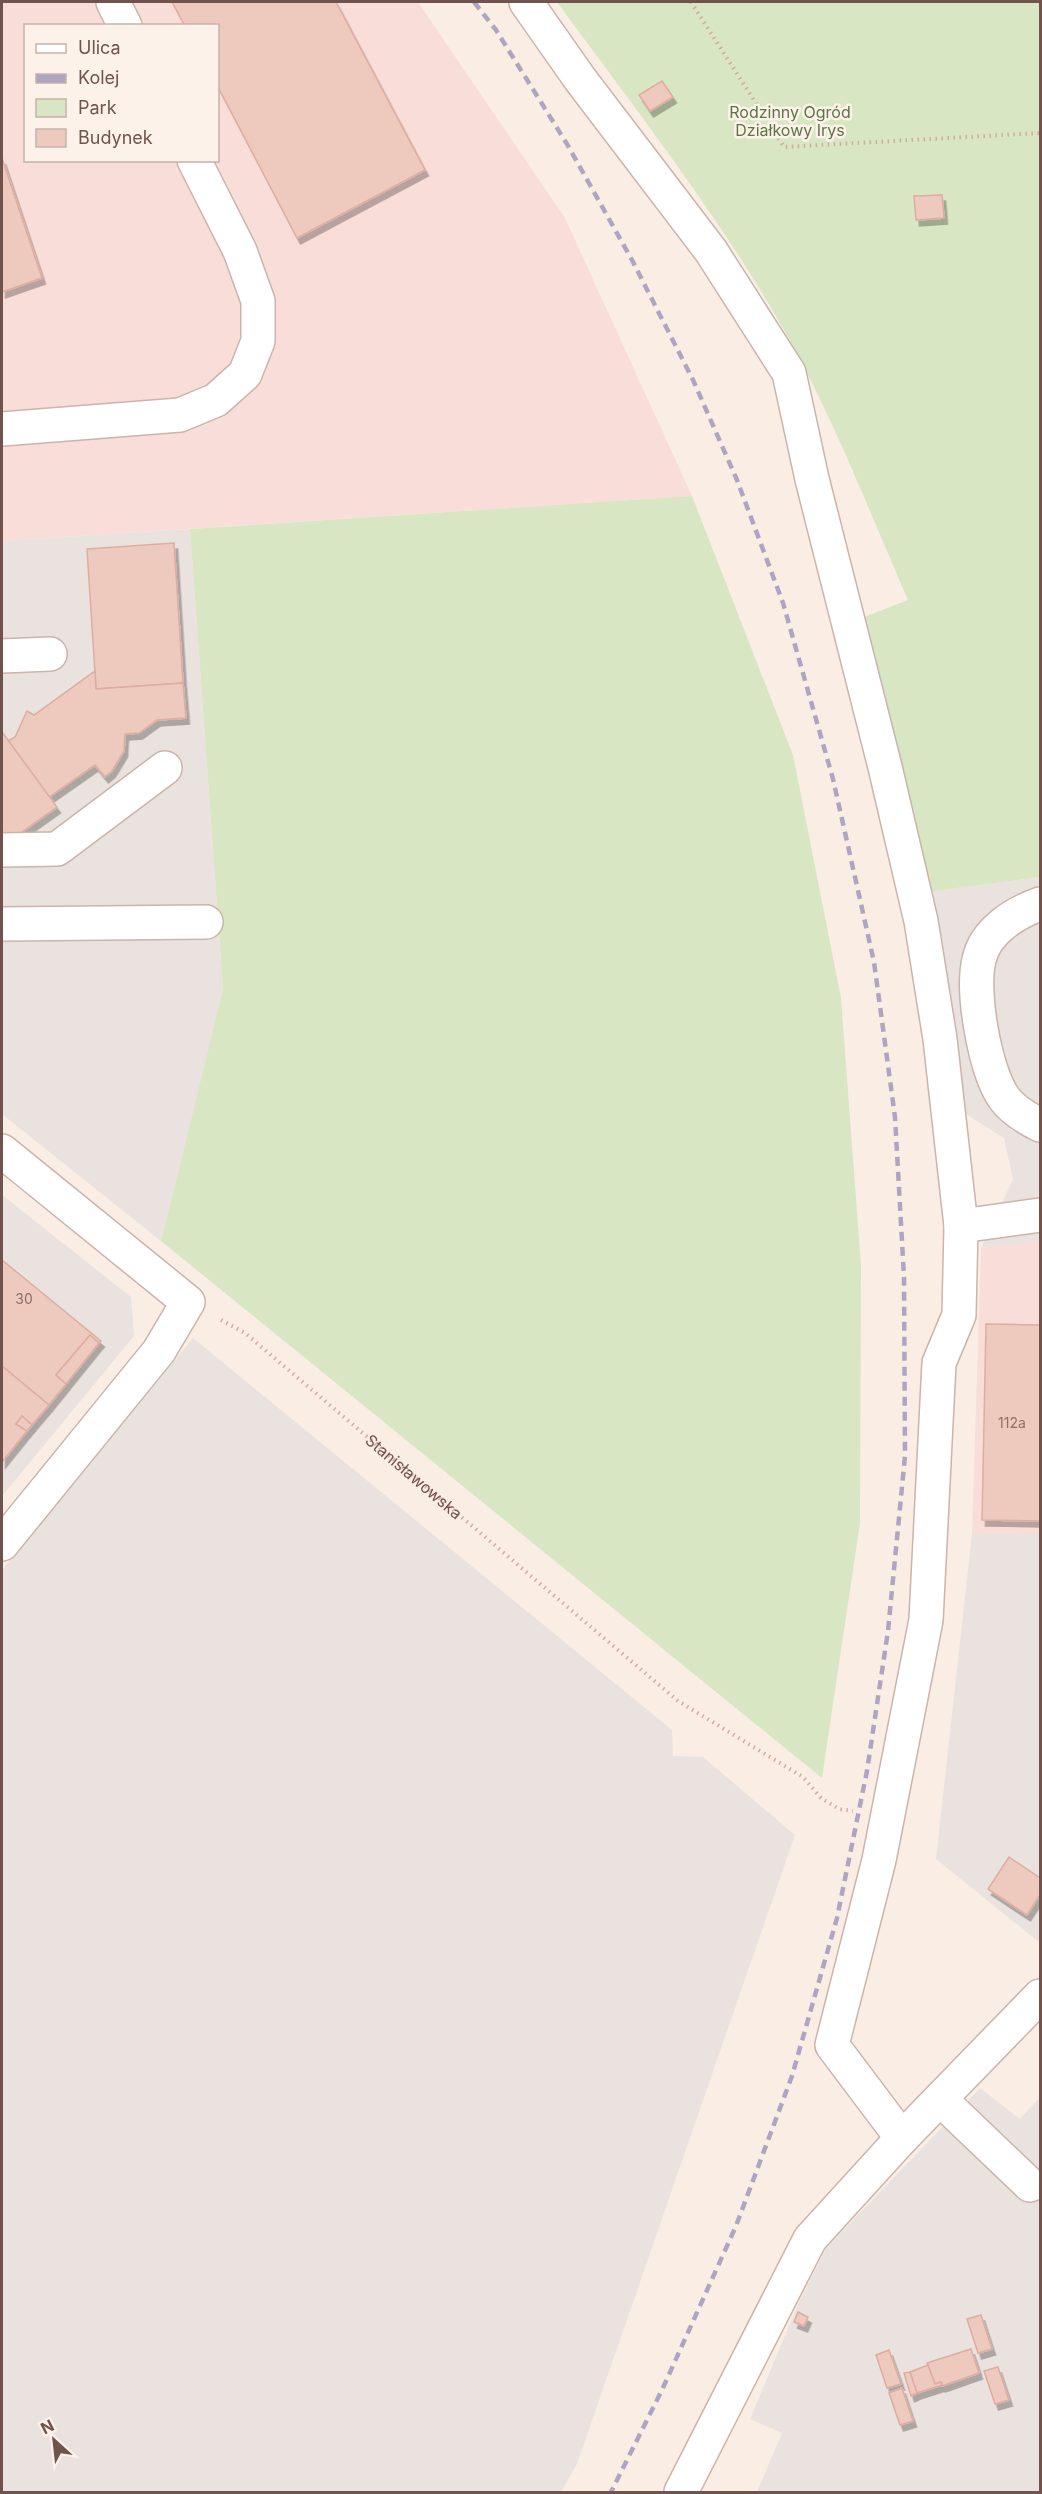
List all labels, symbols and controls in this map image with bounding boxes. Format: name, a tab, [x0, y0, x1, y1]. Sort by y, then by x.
legend	[24, 24, 219, 162]
text: Ulica	[78, 37, 121, 58]
text: Kolej	[78, 67, 119, 88]
text: Park	[78, 97, 117, 118]
park label: Rodzinny Ogród Działkowy Irys	[729, 102, 851, 140]
text: Budynek	[78, 127, 153, 148]
house number: 30	[15, 1290, 33, 1307]
house number: 112a	[998, 1414, 1026, 1431]
street label: Stanisławowska	[361, 1430, 466, 1523]
north arrow	[24, 2410, 84, 2470]
text: N	[37, 2415, 57, 2438]

